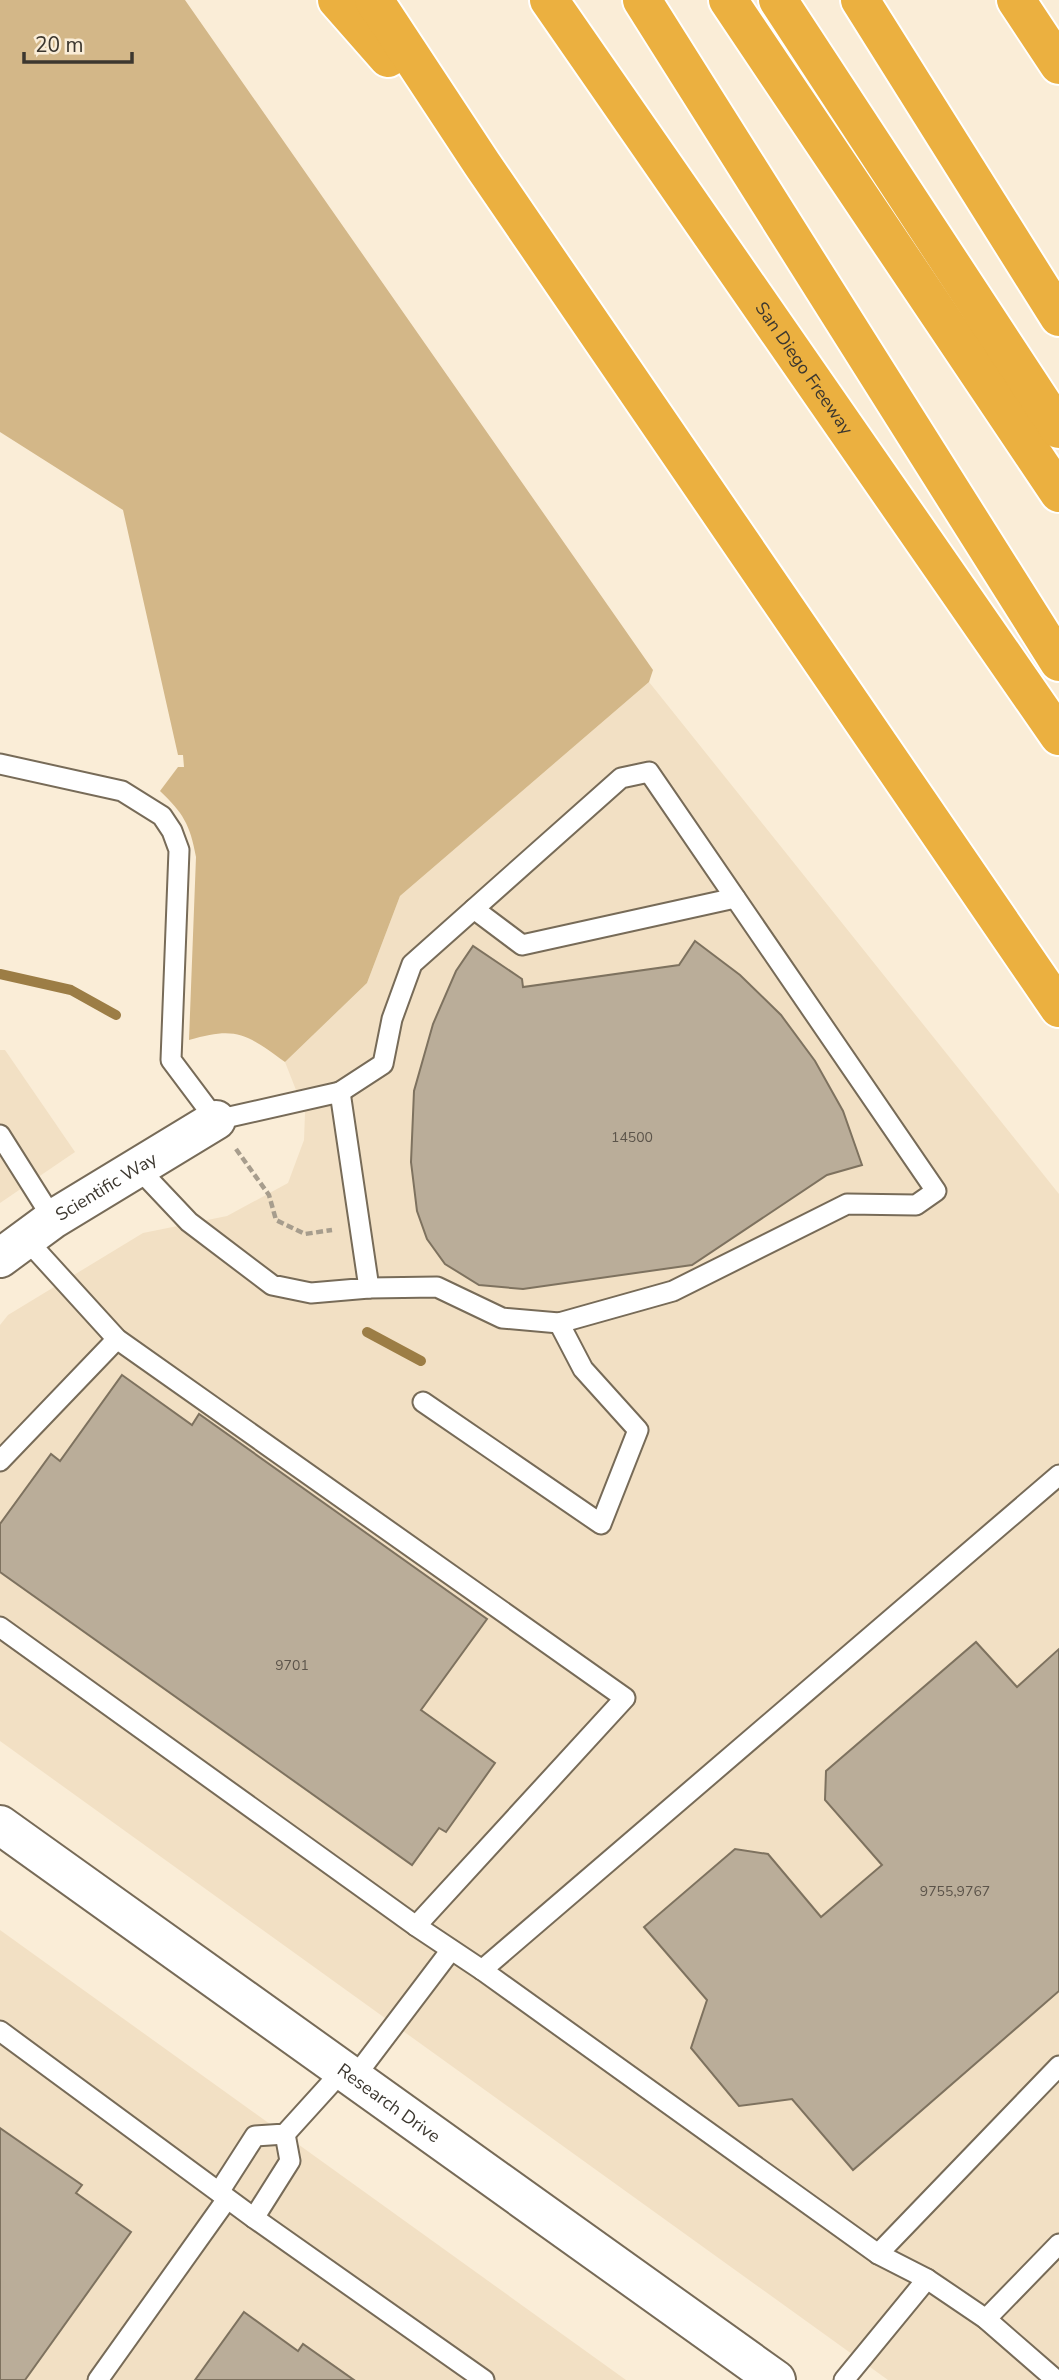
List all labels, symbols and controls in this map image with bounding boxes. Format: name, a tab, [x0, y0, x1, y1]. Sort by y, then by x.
scale bar	[24, 21, 133, 65]
text: 20 m	[35, 31, 84, 59]
street label: San Diego Freeway	[750, 297, 859, 440]
house number: 14500	[611, 1128, 653, 1147]
street label: Scientific Way	[51, 1146, 162, 1227]
house number: 9701	[275, 1656, 309, 1675]
house number: 9755,9767	[920, 1882, 990, 1901]
street label: Research Drive	[332, 2058, 445, 2148]

